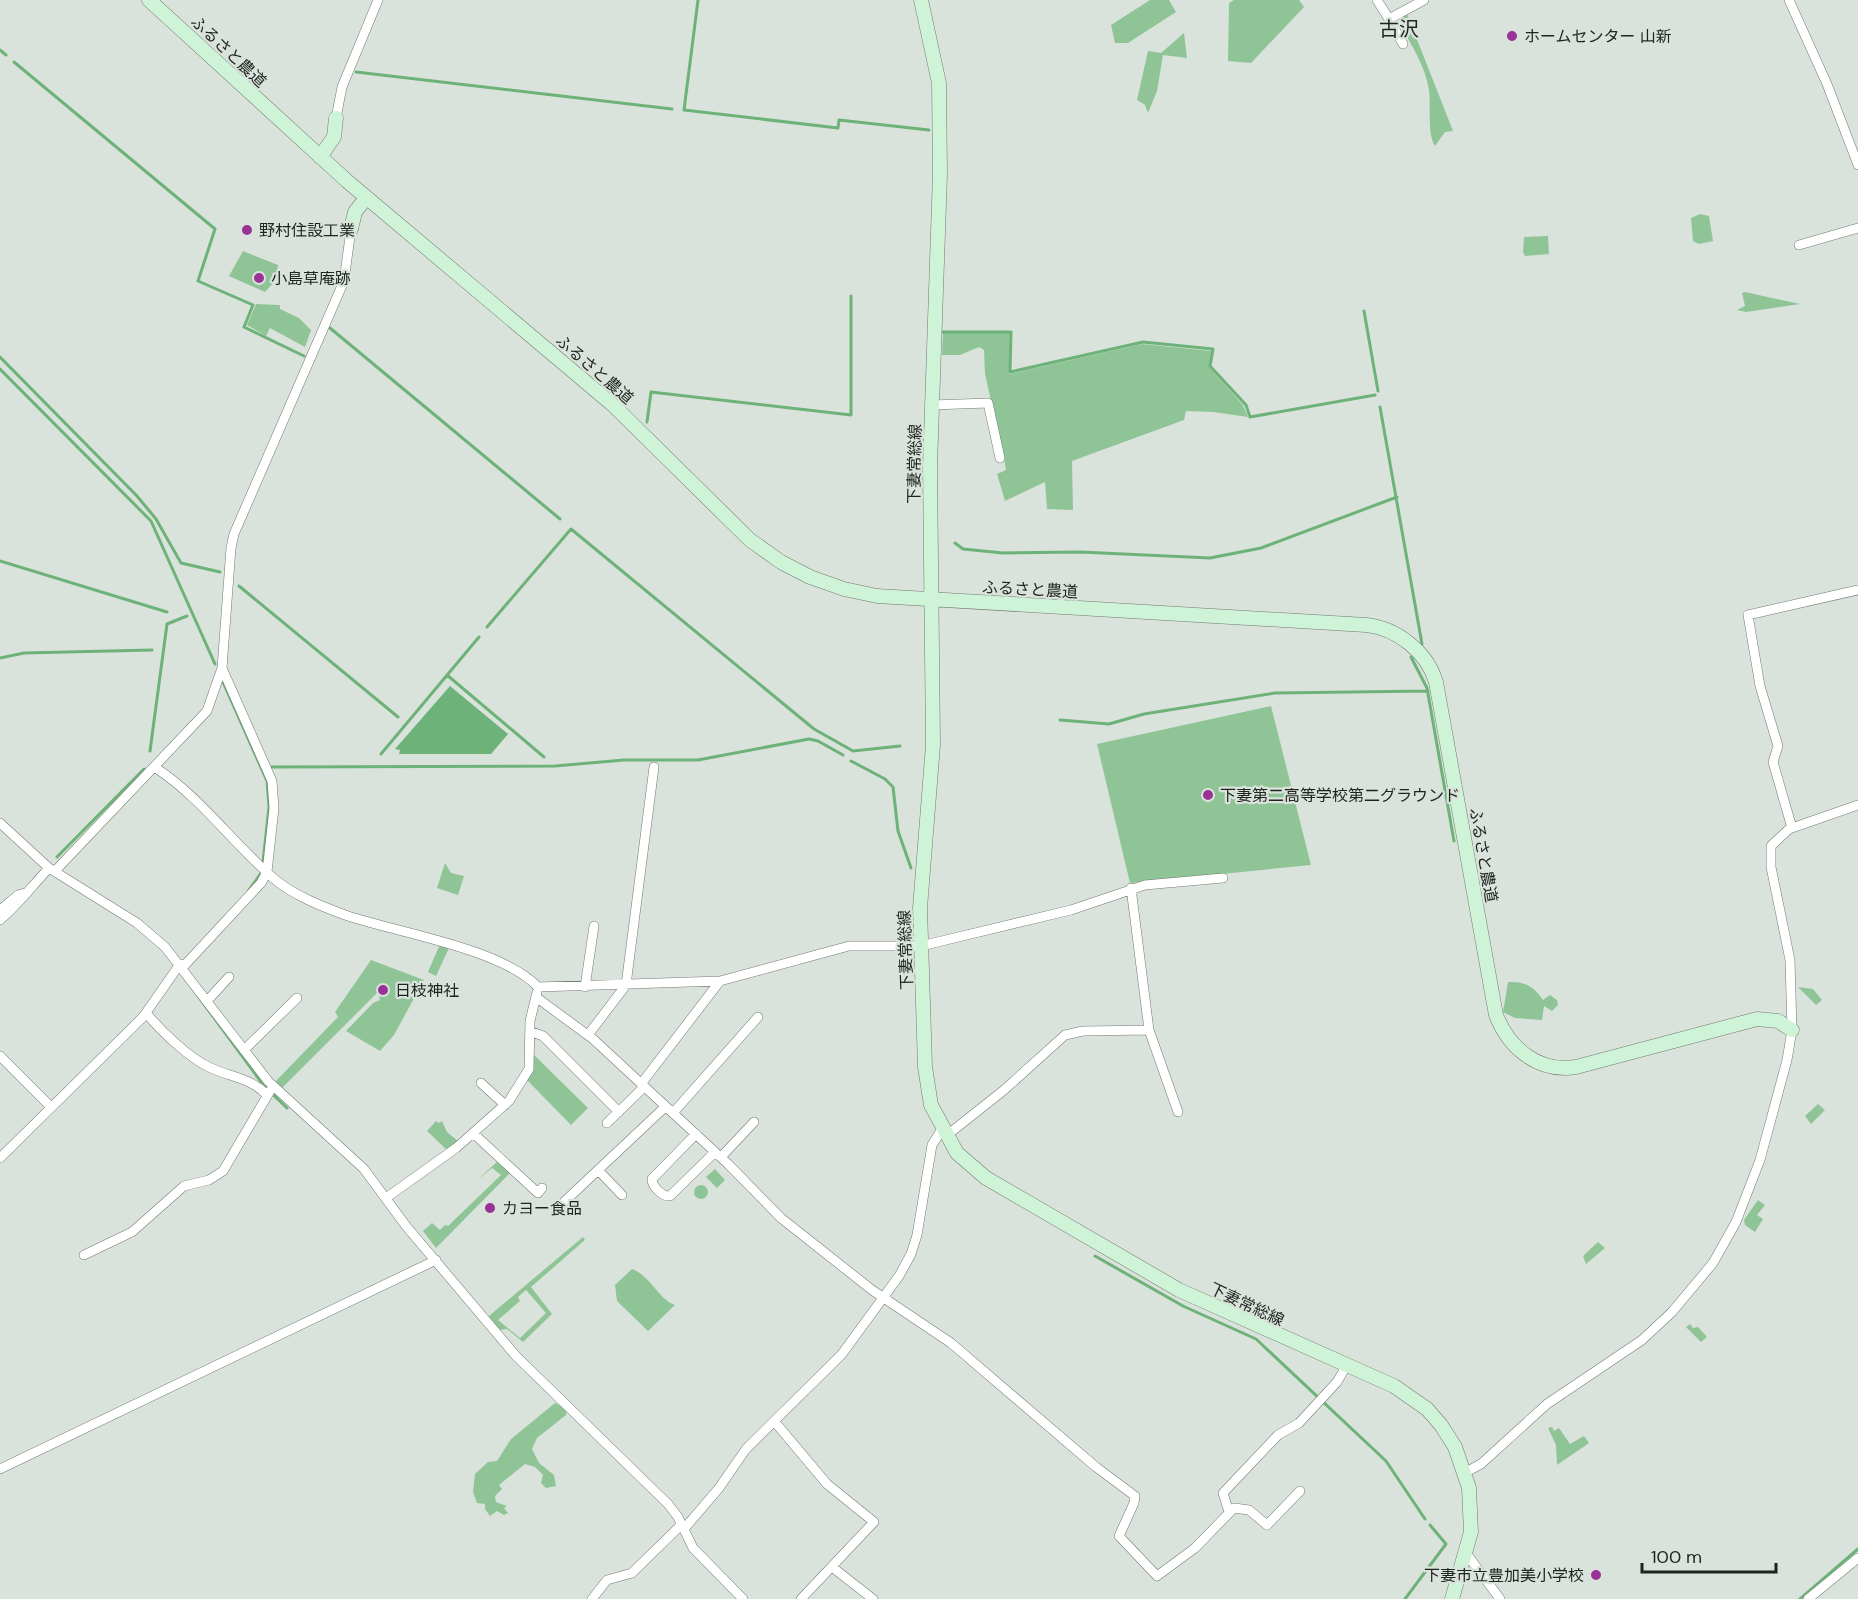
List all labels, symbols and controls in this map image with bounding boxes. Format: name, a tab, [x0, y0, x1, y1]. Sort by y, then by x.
street label: ふるさと農道	[186, 11, 271, 92]
district label: 古沢	[1379, 16, 1419, 42]
place label: ホームセンター 山新	[1524, 26, 1672, 47]
marker: ホームセンター 山新	[1505, 29, 1519, 43]
place label: 野村住設工業	[259, 220, 355, 241]
marker: 野村住設工業	[240, 223, 254, 237]
place label: 小島草庵跡	[271, 268, 351, 289]
marker: 小島草庵跡	[252, 271, 266, 285]
street label: ふるさと農道	[552, 330, 638, 409]
street label: 下妻常総線	[903, 424, 926, 504]
street label: ふるさと農道	[981, 577, 1078, 602]
place label: 下妻第二高等学校第二グラウンド	[1220, 785, 1460, 806]
marker: 下妻第二高等学校第二グラウンド	[1201, 788, 1215, 802]
street label: ふるさと農道	[1465, 806, 1502, 904]
street label: 下妻常総線	[894, 910, 917, 990]
place label: 日枝神社	[395, 980, 459, 1001]
marker: 日枝神社	[376, 983, 390, 997]
place label: カヨー食品	[502, 1198, 582, 1219]
marker: カヨー食品	[483, 1201, 497, 1215]
street label: 下妻常総線	[1206, 1278, 1287, 1331]
scale bar	[1642, 1536, 1776, 1574]
text: 100 m	[1651, 1545, 1702, 1569]
place label: 下妻市立豊加美小学校	[1424, 1565, 1584, 1586]
marker: 下妻市立豊加美小学校	[1589, 1568, 1603, 1582]

